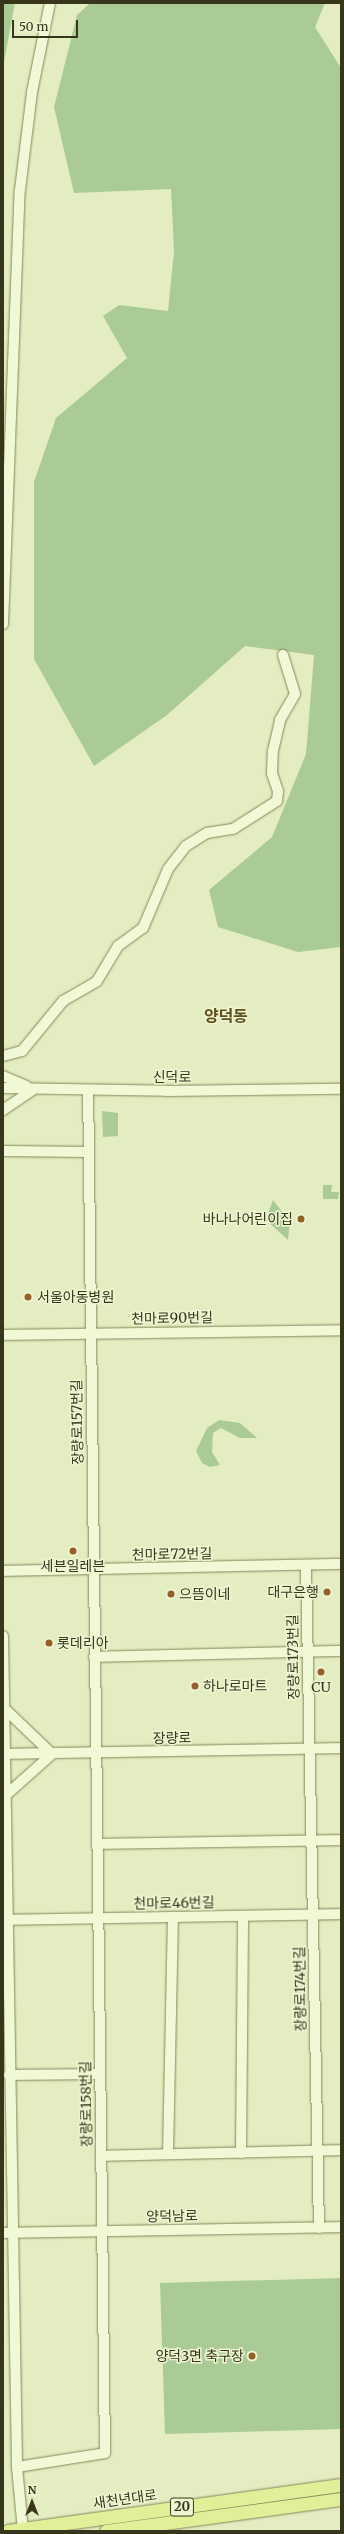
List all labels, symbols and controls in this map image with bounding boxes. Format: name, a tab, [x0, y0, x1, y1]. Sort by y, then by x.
scale bar	[14, 12, 80, 38]
text: 50 m	[19, 19, 48, 34]
district label: 양덕동	[204, 1006, 248, 1026]
street label: 신덕로	[153, 1069, 191, 1085]
place label: 바나나어린이집	[203, 1211, 293, 1227]
marker: 바나나어린이집	[296, 1214, 306, 1224]
place label: 서울아동병원	[37, 1289, 114, 1305]
marker: 서울아동병원	[22, 1291, 34, 1303]
street label: 천마로90번길	[131, 1309, 213, 1327]
street label: 장량로157번길	[68, 1379, 86, 1465]
street label: 천마로72번길	[132, 1545, 212, 1563]
marker: 세븐일레븐	[68, 1546, 78, 1556]
place label: 세븐일레븐	[41, 1558, 105, 1574]
place label: 대구은행	[267, 1584, 319, 1600]
place label: 으뜸이네	[179, 1586, 231, 1602]
marker: 대구은행	[322, 1587, 332, 1597]
marker: 으뜸이네	[166, 1589, 176, 1599]
street label: 장량로173번길	[284, 1614, 302, 1700]
place label: 롯데리아	[57, 1635, 109, 1651]
marker: 롯데리아	[44, 1638, 54, 1648]
marker: CU	[316, 1667, 326, 1677]
place label: 하나로마트	[203, 1678, 267, 1694]
place label: CU	[311, 1679, 331, 1695]
marker: 하나로마트	[190, 1681, 200, 1691]
street label: 장량로	[153, 1729, 191, 1747]
street label: 천마로46번길	[133, 1894, 215, 1912]
street label: 장량로174번길	[291, 1946, 309, 2032]
street label: 장량로158번길	[77, 2061, 95, 2147]
street label: 양덕남로	[146, 2207, 198, 2225]
place label: 양덕3면 축구장	[155, 2348, 244, 2364]
marker: 양덕3면 축구장	[247, 2351, 257, 2361]
north arrow	[12, 2482, 52, 2522]
text: N	[28, 2483, 36, 2497]
street label: 새천년대로	[92, 2486, 158, 2512]
road number: 20	[169, 2496, 195, 2518]

